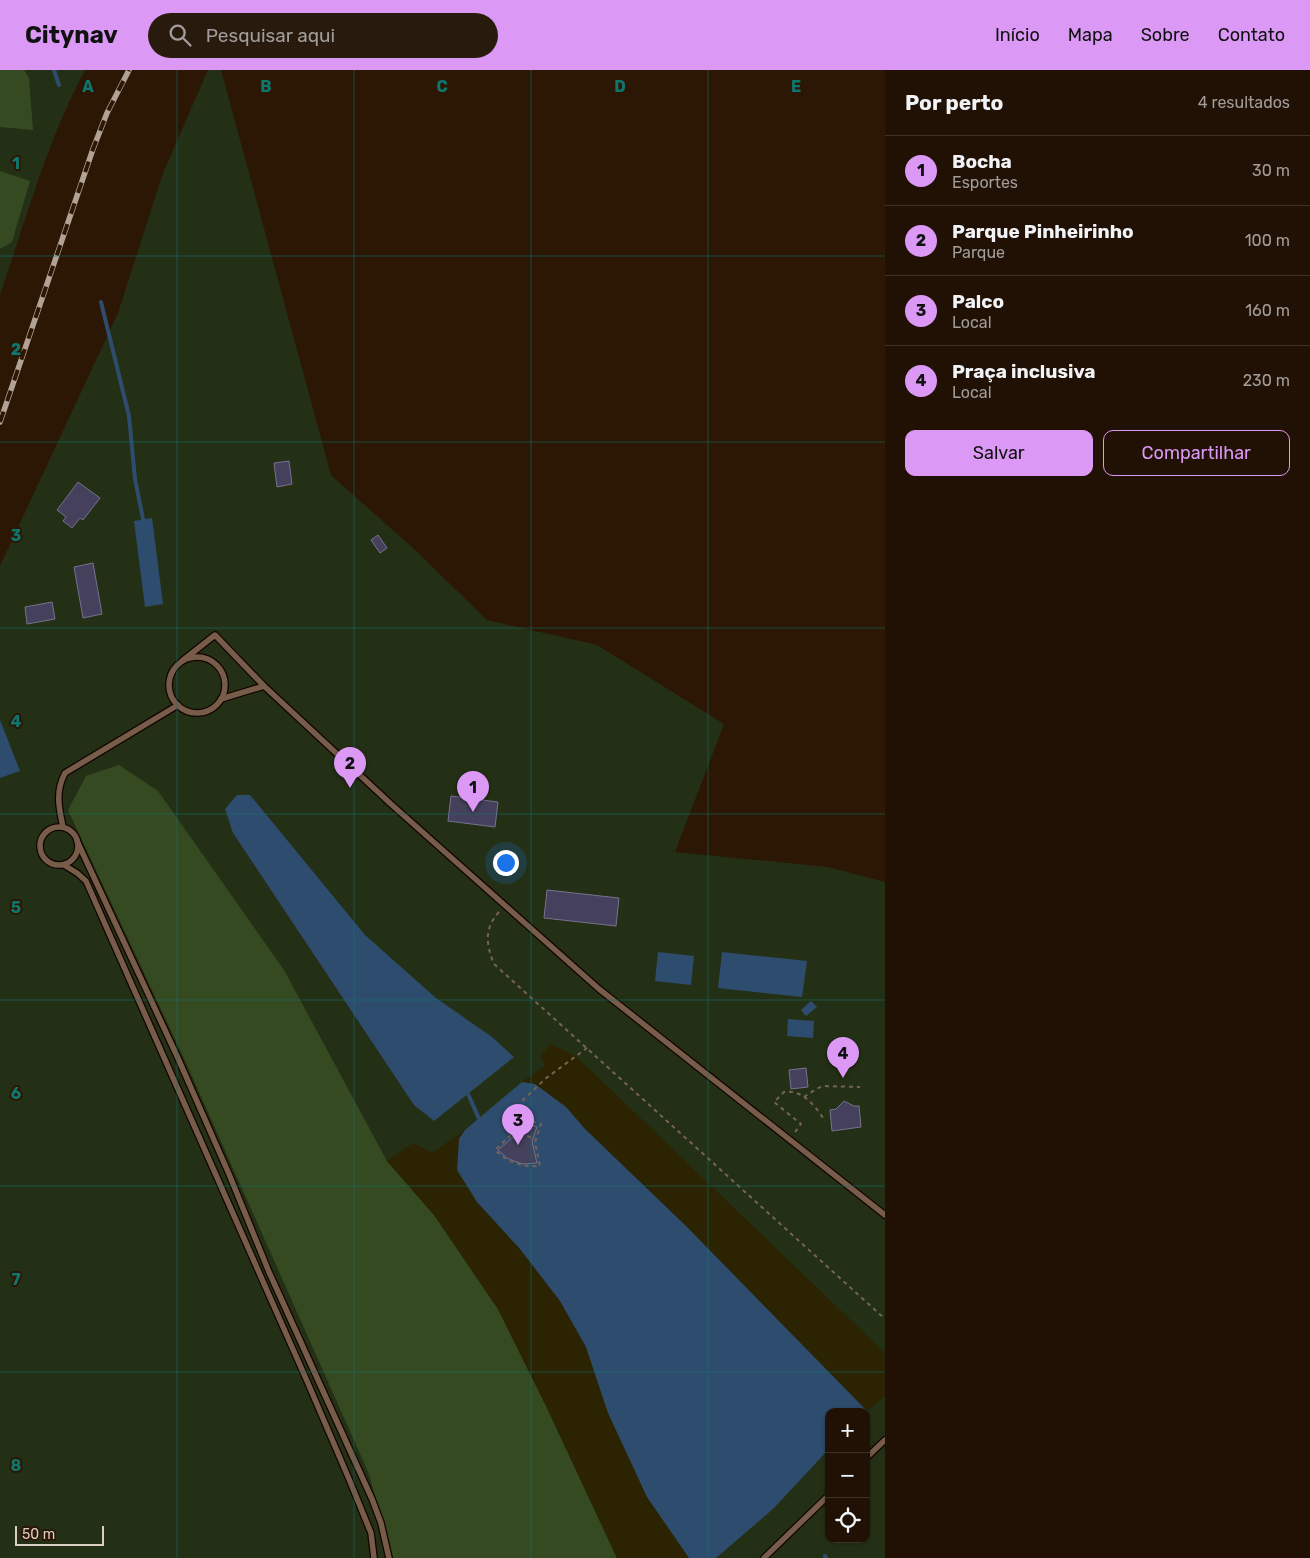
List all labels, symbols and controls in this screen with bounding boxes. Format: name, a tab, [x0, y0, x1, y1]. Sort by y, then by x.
search box	[148, 13, 498, 58]
text: Citynav	[25, 21, 118, 49]
icon: search	[166, 21, 194, 49]
text: Pesquisar aqui	[206, 24, 335, 47]
text: Início	[995, 24, 1040, 46]
text: Mapa	[1068, 24, 1113, 46]
text: Sobre	[1141, 24, 1190, 46]
text: Contato	[1218, 24, 1285, 46]
text: A	[82, 77, 94, 96]
text: B	[260, 77, 272, 96]
text: C	[436, 77, 448, 96]
text: D	[614, 77, 626, 96]
text: E	[791, 77, 801, 96]
text: Por perto	[905, 90, 1003, 115]
text: 4 resultados	[1198, 93, 1290, 112]
text: Bocha	[952, 150, 1012, 173]
text: 1	[12, 154, 20, 173]
text: 1	[917, 161, 925, 180]
text: 30 m	[1252, 161, 1290, 180]
text: Esportes	[952, 173, 1018, 192]
text: Parque Pinheirinho	[952, 220, 1134, 243]
text: 2	[916, 231, 926, 250]
text: 100 m	[1245, 231, 1290, 250]
text: Parque	[952, 243, 1005, 262]
text: Palco	[952, 290, 1004, 313]
text: 3	[916, 301, 926, 320]
text: 160 m	[1245, 301, 1290, 320]
text: Local	[952, 313, 992, 332]
text: 2	[11, 340, 21, 359]
text: Praça inclusiva	[952, 360, 1095, 383]
text: 4	[916, 371, 926, 390]
text: 230 m	[1243, 371, 1290, 390]
text: Local	[952, 383, 992, 402]
button: Salvar	[905, 430, 1093, 476]
button: Compartilhar	[1103, 430, 1290, 476]
text: 3	[11, 526, 21, 545]
text: 4	[11, 712, 22, 731]
pin: 2	[334, 747, 366, 788]
pin: 1	[457, 771, 489, 812]
your location	[493, 850, 519, 876]
text: 5	[11, 898, 21, 917]
pin: 4	[827, 1037, 859, 1078]
text: 6	[11, 1084, 21, 1103]
pin: 3	[502, 1104, 534, 1145]
text: 7	[11, 1270, 21, 1289]
map controls	[825, 1408, 870, 1543]
button: +	[825, 1408, 870, 1453]
button: −	[825, 1453, 870, 1498]
text: 8	[11, 1456, 22, 1475]
button: locate	[825, 1498, 870, 1543]
scale bar	[15, 1523, 104, 1546]
text: 50 m	[22, 1526, 55, 1543]

